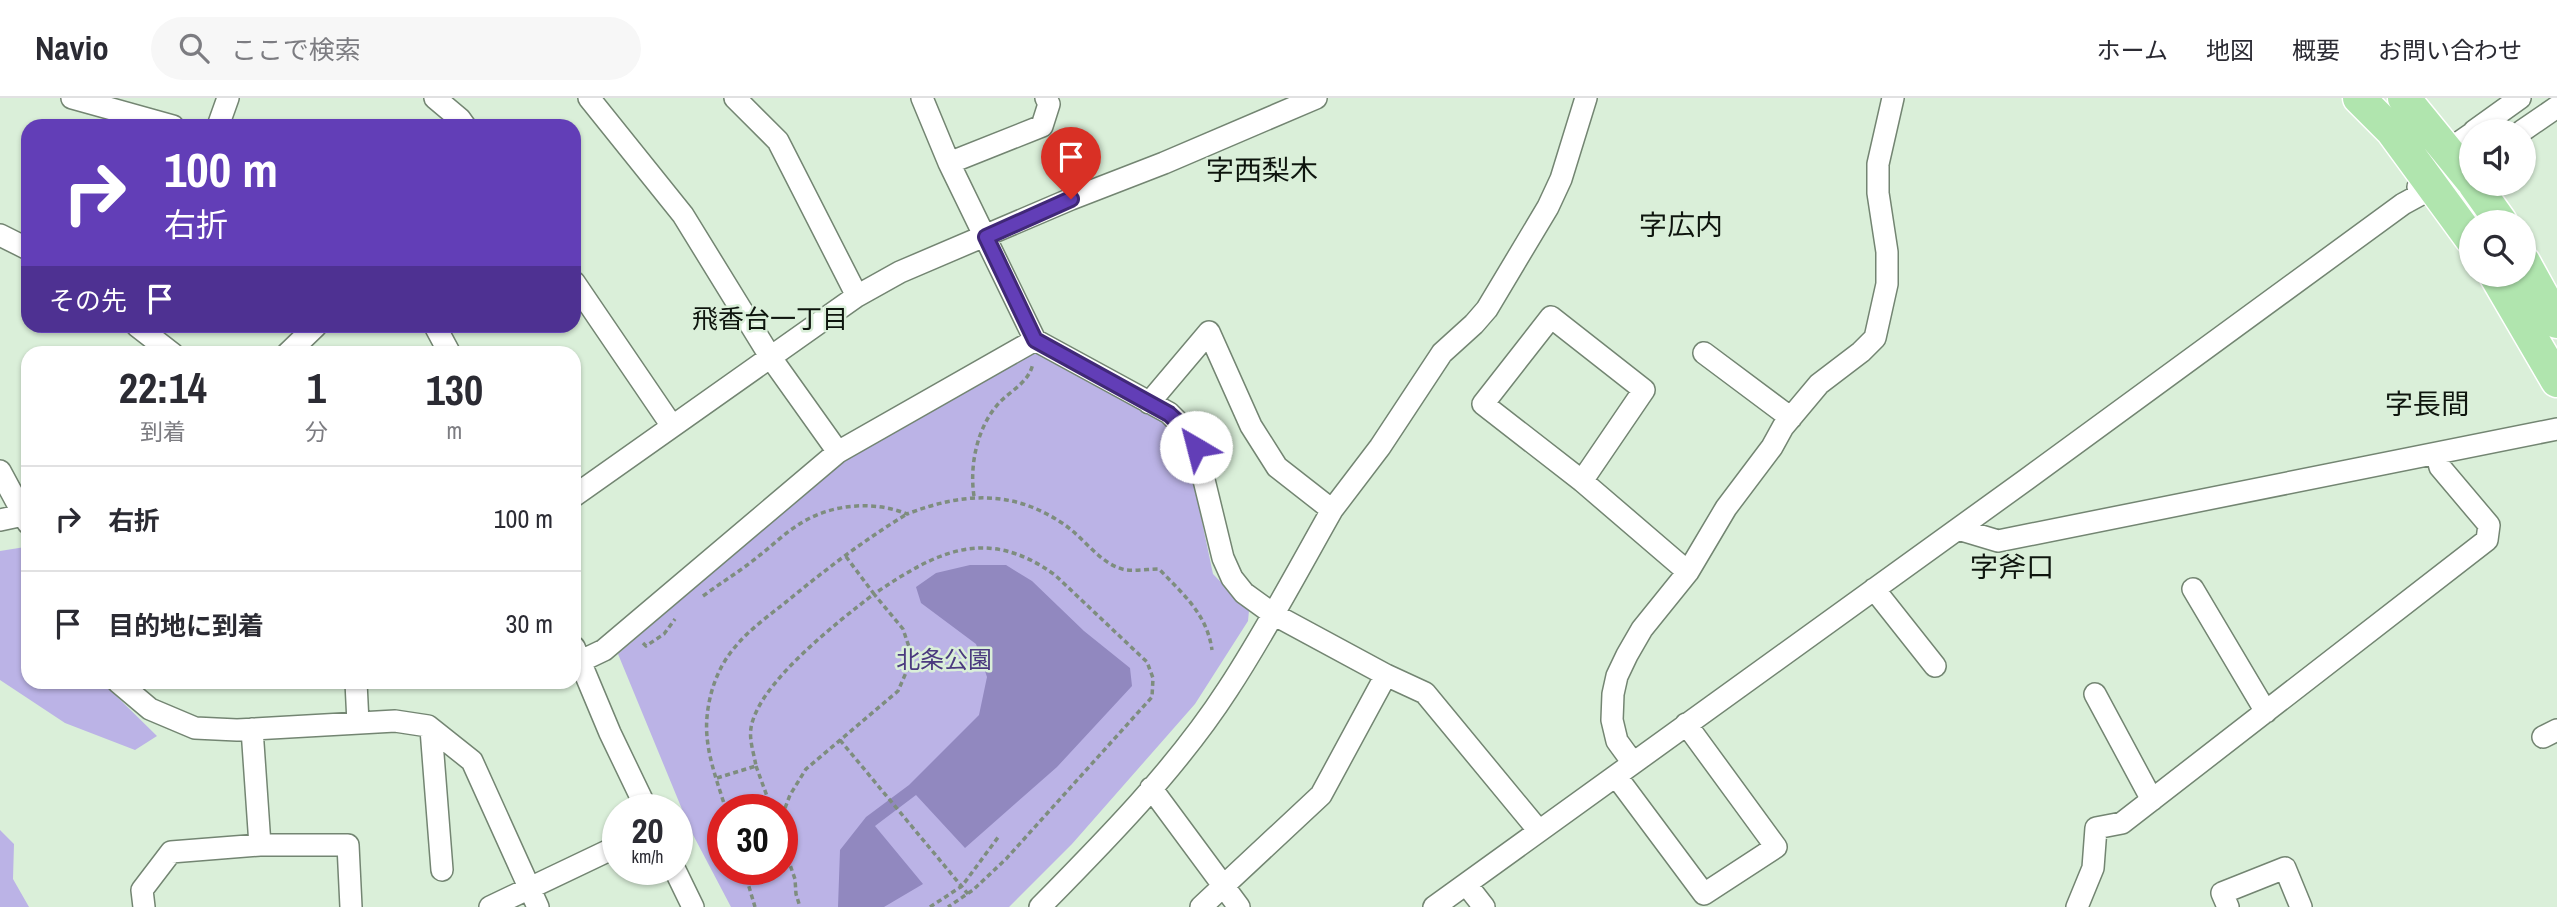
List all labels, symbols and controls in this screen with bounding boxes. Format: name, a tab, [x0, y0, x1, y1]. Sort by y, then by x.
search box	[151, 17, 641, 80]
text: Navio	[35, 26, 109, 70]
icon: search	[175, 29, 213, 67]
text: ここで検索	[231, 32, 361, 67]
text: ホーム	[2097, 34, 2168, 66]
text: 地図	[2206, 34, 2254, 66]
text: 概要	[2292, 34, 2340, 66]
text: お問い合わせ	[2378, 34, 2522, 66]
map controls	[2459, 119, 2536, 287]
button: sound	[2459, 119, 2536, 196]
pin	[1041, 127, 1101, 199]
text: 100 m	[164, 136, 278, 202]
icon: arrive	[1052, 138, 1090, 176]
icon: right	[49, 147, 140, 238]
district label: 字西梨木	[1206, 151, 1318, 189]
text: 右折	[164, 203, 228, 246]
district label: 字広内	[1639, 206, 1723, 244]
button: search	[2459, 210, 2536, 287]
icon: arrive	[141, 280, 179, 318]
text: その先	[49, 283, 127, 318]
district label: 飛香台一丁目	[692, 301, 848, 336]
text: 22:14	[119, 360, 207, 416]
text: 1	[307, 360, 326, 416]
text: 130	[426, 362, 483, 418]
district label: 字長間	[2385, 385, 2469, 423]
position arrow	[1159, 410, 1233, 484]
text: m	[447, 415, 462, 446]
text: 到着	[140, 416, 186, 447]
text: 分	[305, 416, 328, 447]
icon: right	[49, 500, 87, 538]
text: 100 m	[494, 501, 553, 536]
text: 右折	[108, 503, 160, 538]
district label: 字斧口	[1970, 548, 2054, 586]
icon: arrive	[49, 605, 87, 643]
text: 30 m	[506, 606, 553, 641]
text: 目的地に到着	[108, 608, 264, 643]
park label: 北条公園	[896, 643, 992, 675]
speed limit sign: 30	[707, 794, 798, 885]
text: 20	[632, 807, 663, 854]
text: km/h	[632, 844, 664, 869]

